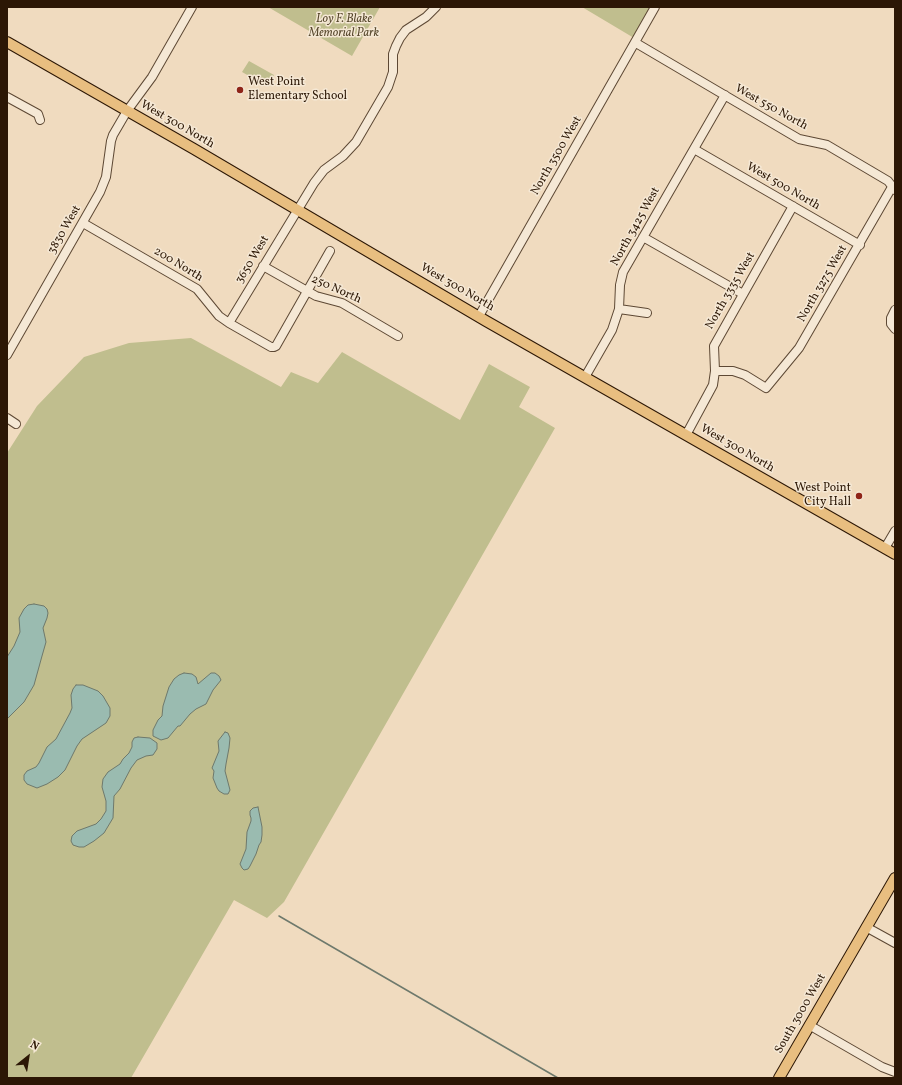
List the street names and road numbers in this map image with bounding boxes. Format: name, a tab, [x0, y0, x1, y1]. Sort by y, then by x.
street label: West 550 North	[732, 82, 810, 134]
street label: West 300 North	[137, 98, 217, 152]
street label: North 3500 West	[529, 114, 585, 198]
street label: West 500 North	[744, 160, 822, 214]
street label: North 3425 West	[608, 185, 664, 269]
street label: 3830 West	[45, 203, 85, 257]
street label: 3650 West	[233, 233, 273, 287]
street label: North 3275 West	[795, 243, 851, 325]
street label: 200 North	[151, 245, 205, 285]
street label: North 3335 West	[703, 250, 759, 332]
street label: West 300 North	[417, 261, 497, 315]
street label: 250 North	[309, 273, 363, 307]
street label: West 300 North	[697, 422, 777, 476]
street label: South 3000 West	[772, 971, 830, 1057]

